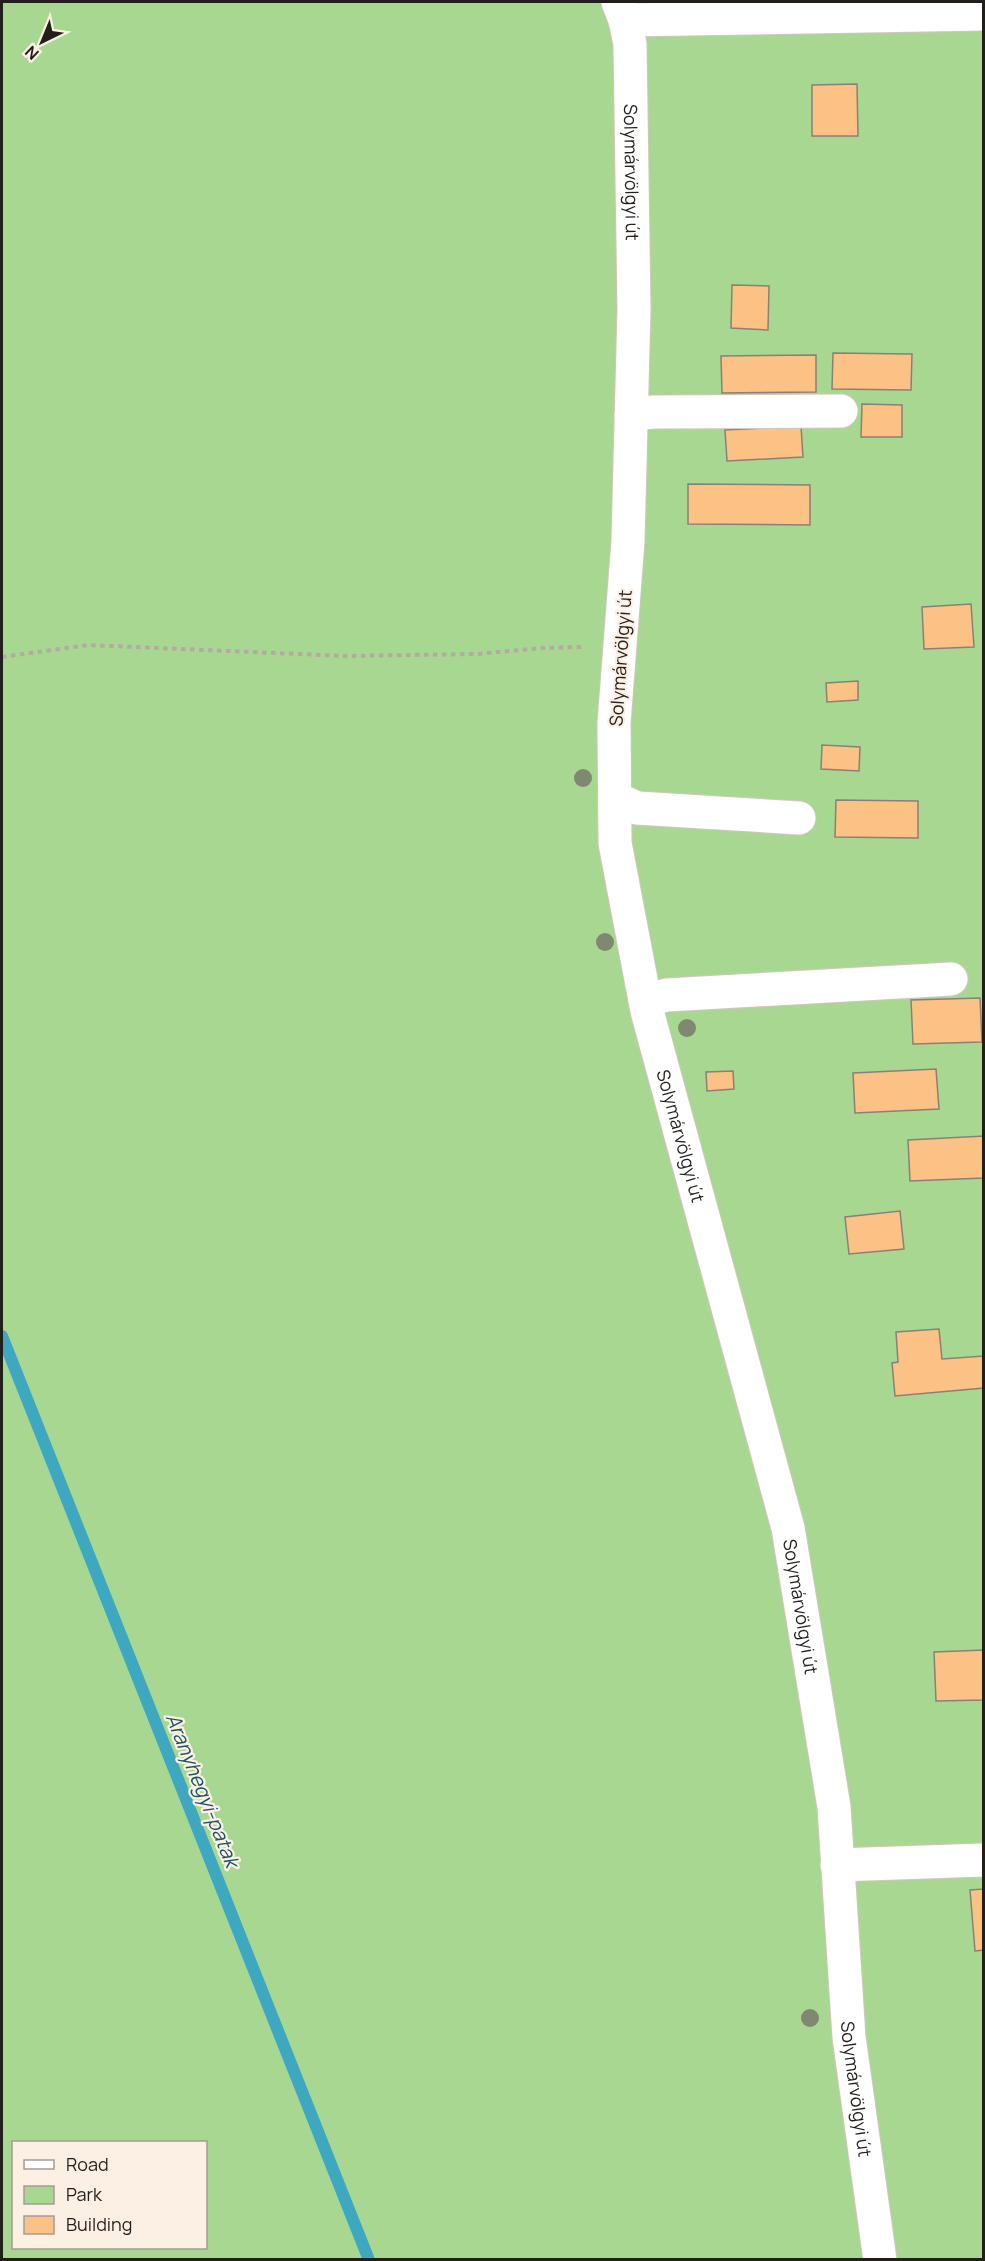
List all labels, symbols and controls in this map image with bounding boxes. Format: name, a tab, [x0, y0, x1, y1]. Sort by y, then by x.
north arrow	[12, 12, 72, 72]
text: N	[20, 41, 43, 65]
street label: Solymárvölgyi út	[619, 104, 645, 241]
street label: Solymárvölgyi út	[603, 589, 637, 727]
street label: Solymárvölgyi út	[652, 1067, 711, 1205]
street label: Solymárvölgyi út	[778, 1537, 824, 1676]
water label: Aranyhegyi-patak	[160, 1709, 247, 1874]
street label: Solymárvölgyi út	[836, 2020, 878, 2158]
legend	[12, 2141, 207, 2249]
text: Road	[66, 2152, 109, 2176]
text: Park	[66, 2182, 103, 2206]
text: Building	[66, 2212, 132, 2236]

